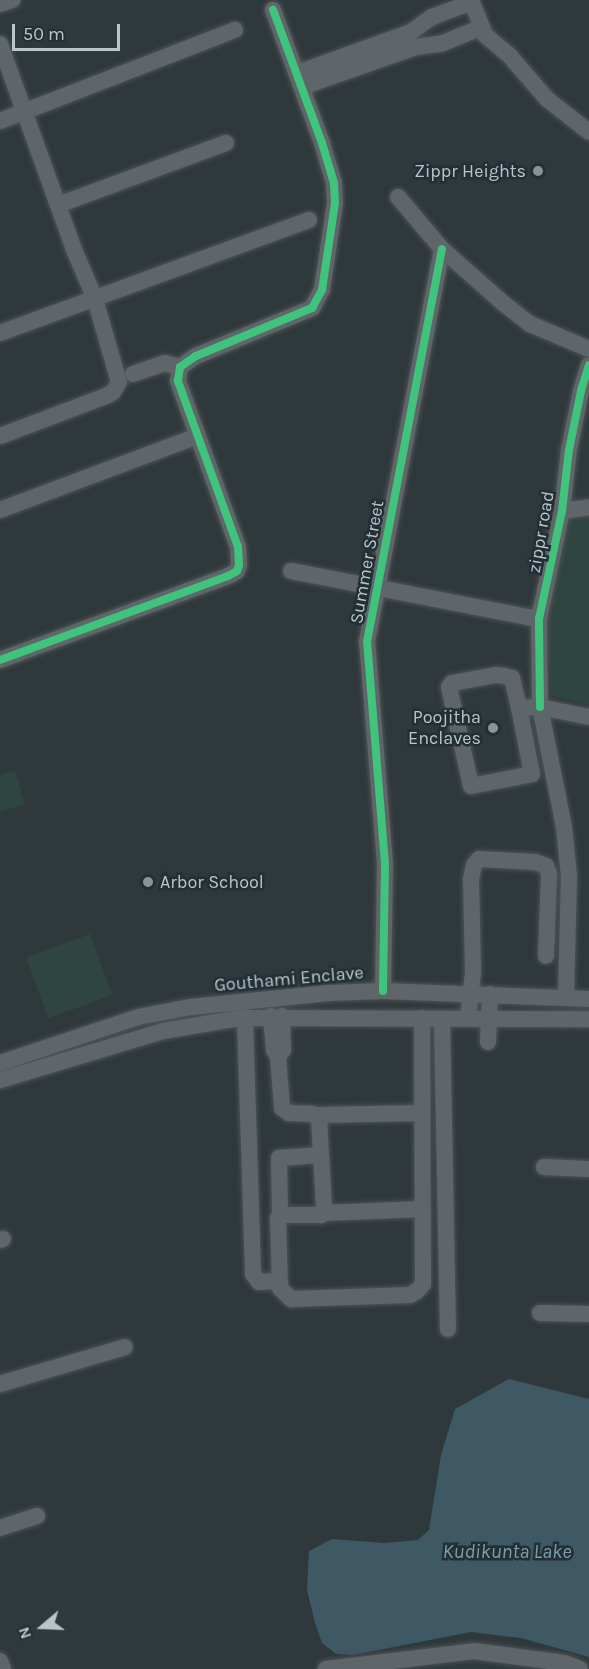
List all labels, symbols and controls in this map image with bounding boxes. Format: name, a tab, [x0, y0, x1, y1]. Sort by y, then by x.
scale bar	[15, 12, 123, 50]
text: 50 m	[23, 23, 65, 45]
place label: Zippr Heights	[414, 160, 526, 182]
marker: Zippr Heights	[531, 164, 545, 178]
street label: zippr road	[523, 489, 559, 575]
street label: Summer Street	[346, 499, 388, 625]
place label: Poojitha Enclaves	[408, 707, 481, 750]
marker: Poojitha Enclaves	[486, 721, 500, 735]
place label: Arbor School	[160, 871, 264, 893]
marker: Arbor School	[141, 875, 155, 889]
street label: Gouthami Enclave	[213, 962, 365, 996]
water label: Kudikunta Lake	[443, 1539, 571, 1563]
north arrow	[12, 1597, 72, 1657]
text: N	[14, 1625, 35, 1642]

